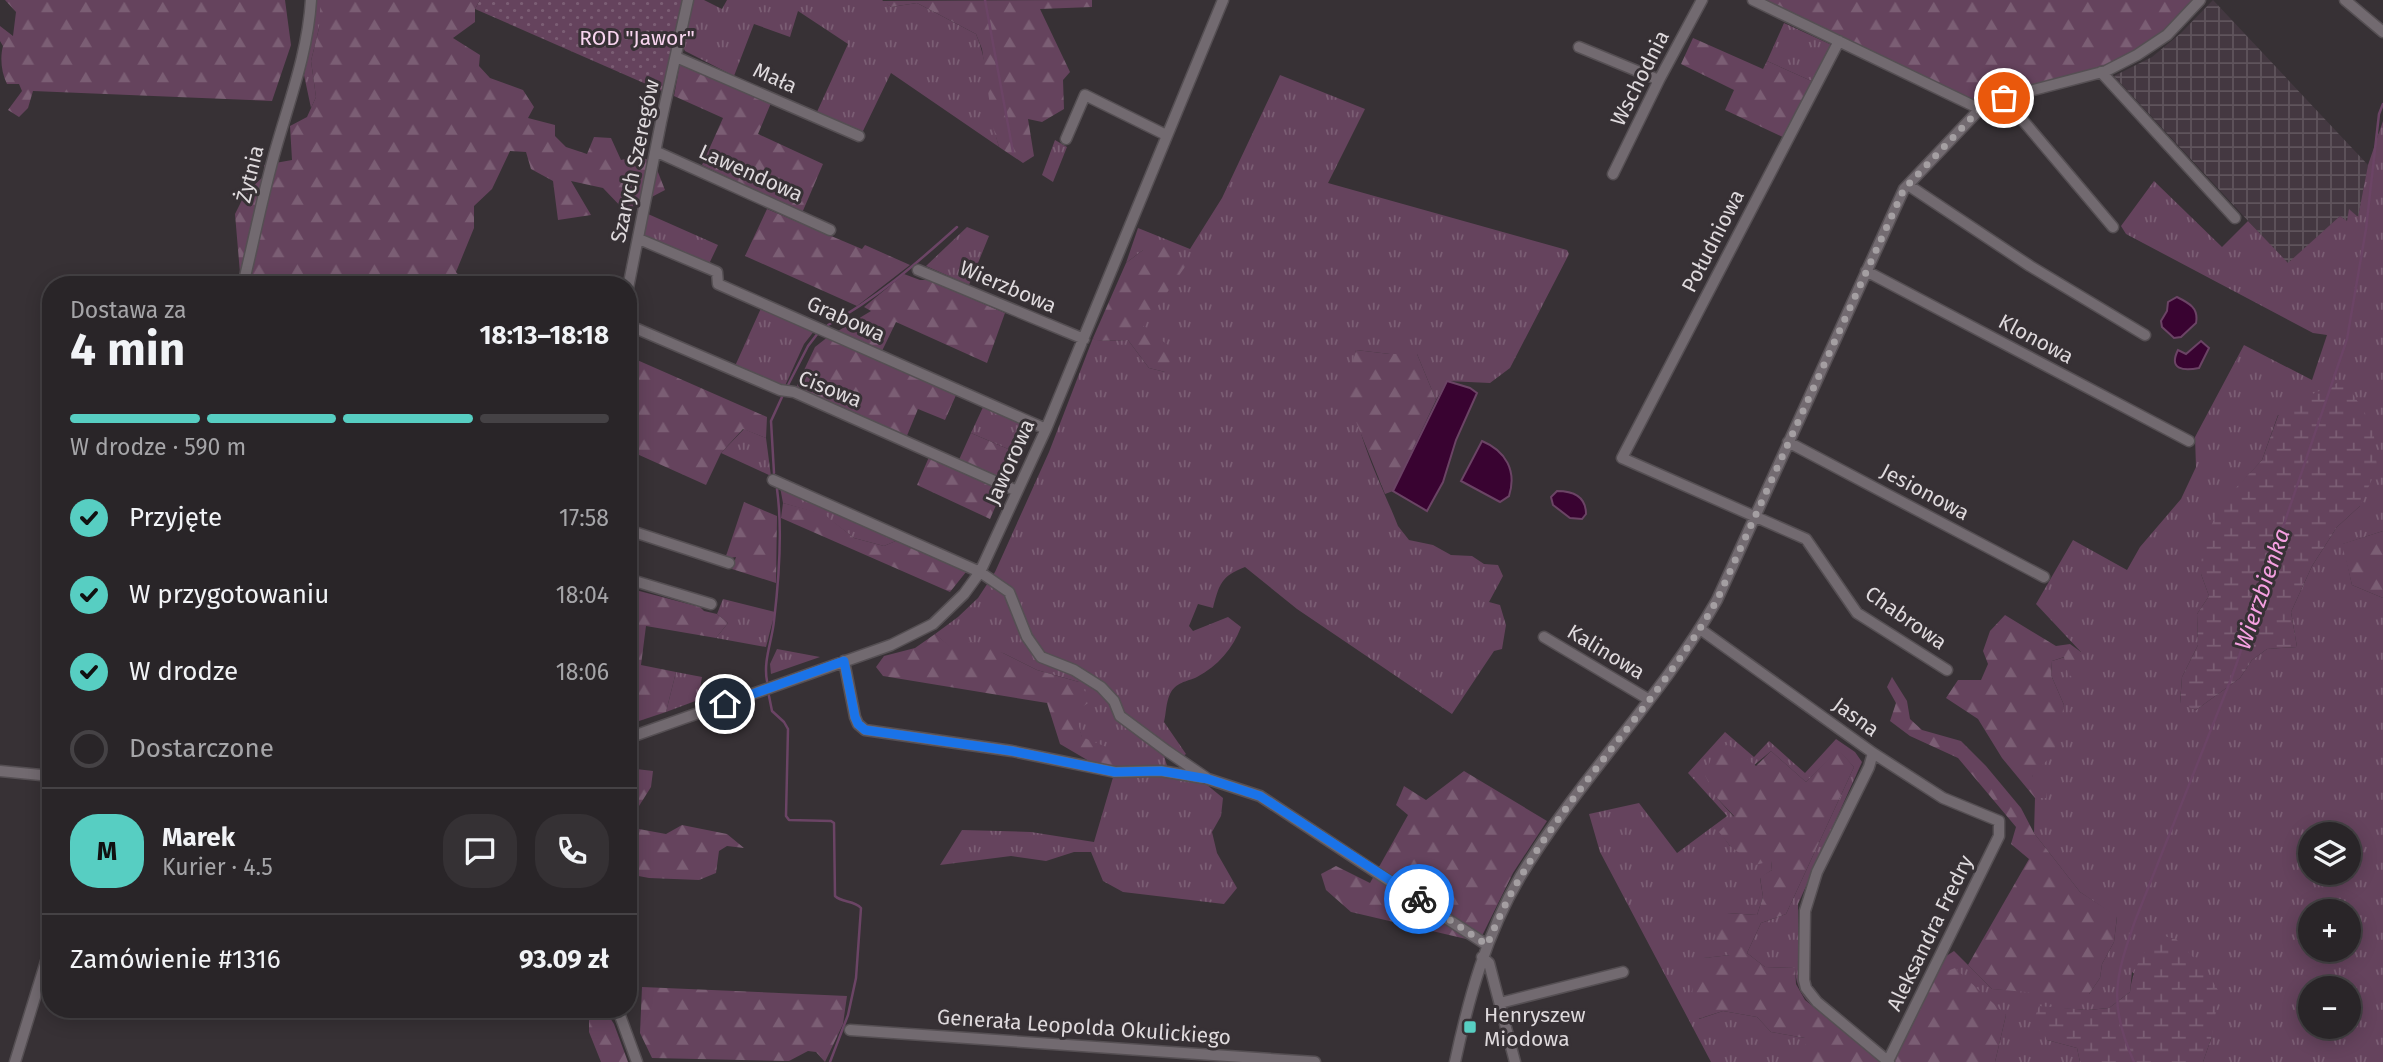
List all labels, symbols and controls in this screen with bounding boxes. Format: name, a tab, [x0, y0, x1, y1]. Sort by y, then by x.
park label: ROD "Jawor"	[579, 25, 695, 51]
street label: Wschodnia	[1605, 26, 1675, 130]
street label: Mała	[749, 57, 801, 99]
pin	[1974, 68, 2034, 128]
street label: Szarych Szeregów	[605, 77, 665, 245]
icon: bag	[1985, 79, 2023, 117]
street label: Lawendowa	[695, 138, 807, 208]
street label: Żytnia	[230, 143, 270, 205]
street label: Południowa	[1676, 185, 1750, 297]
street label: Wierzbowa	[956, 255, 1060, 319]
street label: Grabowa	[803, 290, 889, 348]
text: Dostawa za	[70, 296, 187, 324]
street label: Klonowa	[1994, 308, 2078, 370]
text: 18:13–18:18	[479, 320, 609, 351]
text: 4 min	[70, 322, 185, 377]
street label: Cisowa	[795, 365, 865, 413]
street label: Jaworowa	[980, 415, 1040, 509]
text: W drodze · 590 m	[70, 433, 246, 461]
street label: Jesionowa	[1876, 458, 1974, 526]
icon: check	[70, 499, 108, 537]
text: Przyjęte	[129, 502, 222, 533]
text: 17:58	[559, 504, 609, 532]
water label: Wierzbienka	[2228, 525, 2296, 653]
icon: check	[70, 576, 108, 614]
text: W przygotowaniu	[129, 579, 329, 610]
street label: Chabrowa	[1860, 580, 1952, 656]
text: 18:04	[556, 581, 609, 609]
street label: Kalinowa	[1562, 619, 1650, 685]
icon: check	[70, 653, 108, 691]
text: W drodze	[129, 656, 238, 687]
text: 18:06	[556, 658, 609, 686]
pin	[695, 674, 755, 734]
icon: home	[706, 685, 744, 723]
street label: Jasna	[1828, 691, 1884, 743]
text: Dostarczone	[129, 733, 274, 764]
button: chat	[443, 814, 517, 888]
button: phone	[535, 814, 609, 888]
text: Marek	[162, 822, 235, 853]
map controls	[2298, 822, 2361, 1039]
button: layers	[2298, 822, 2361, 885]
text: M	[97, 836, 117, 867]
street label: Aleksandra Fredry	[1881, 850, 1979, 1015]
text: Kurier · 4.5	[162, 853, 273, 881]
courier	[1384, 864, 1454, 934]
icon: bike	[1400, 880, 1438, 918]
button: +	[2298, 899, 2361, 962]
text: Zamówienie #1316	[70, 944, 281, 975]
text: 93.09 zł	[519, 944, 609, 975]
button: −	[2298, 976, 2361, 1039]
place label: Henryszew Miodowa	[1484, 1002, 1586, 1052]
street label: Generała Leopolda Okulickiego	[936, 1004, 1232, 1050]
marker: Henryszew Miodowa	[1462, 1019, 1478, 1035]

